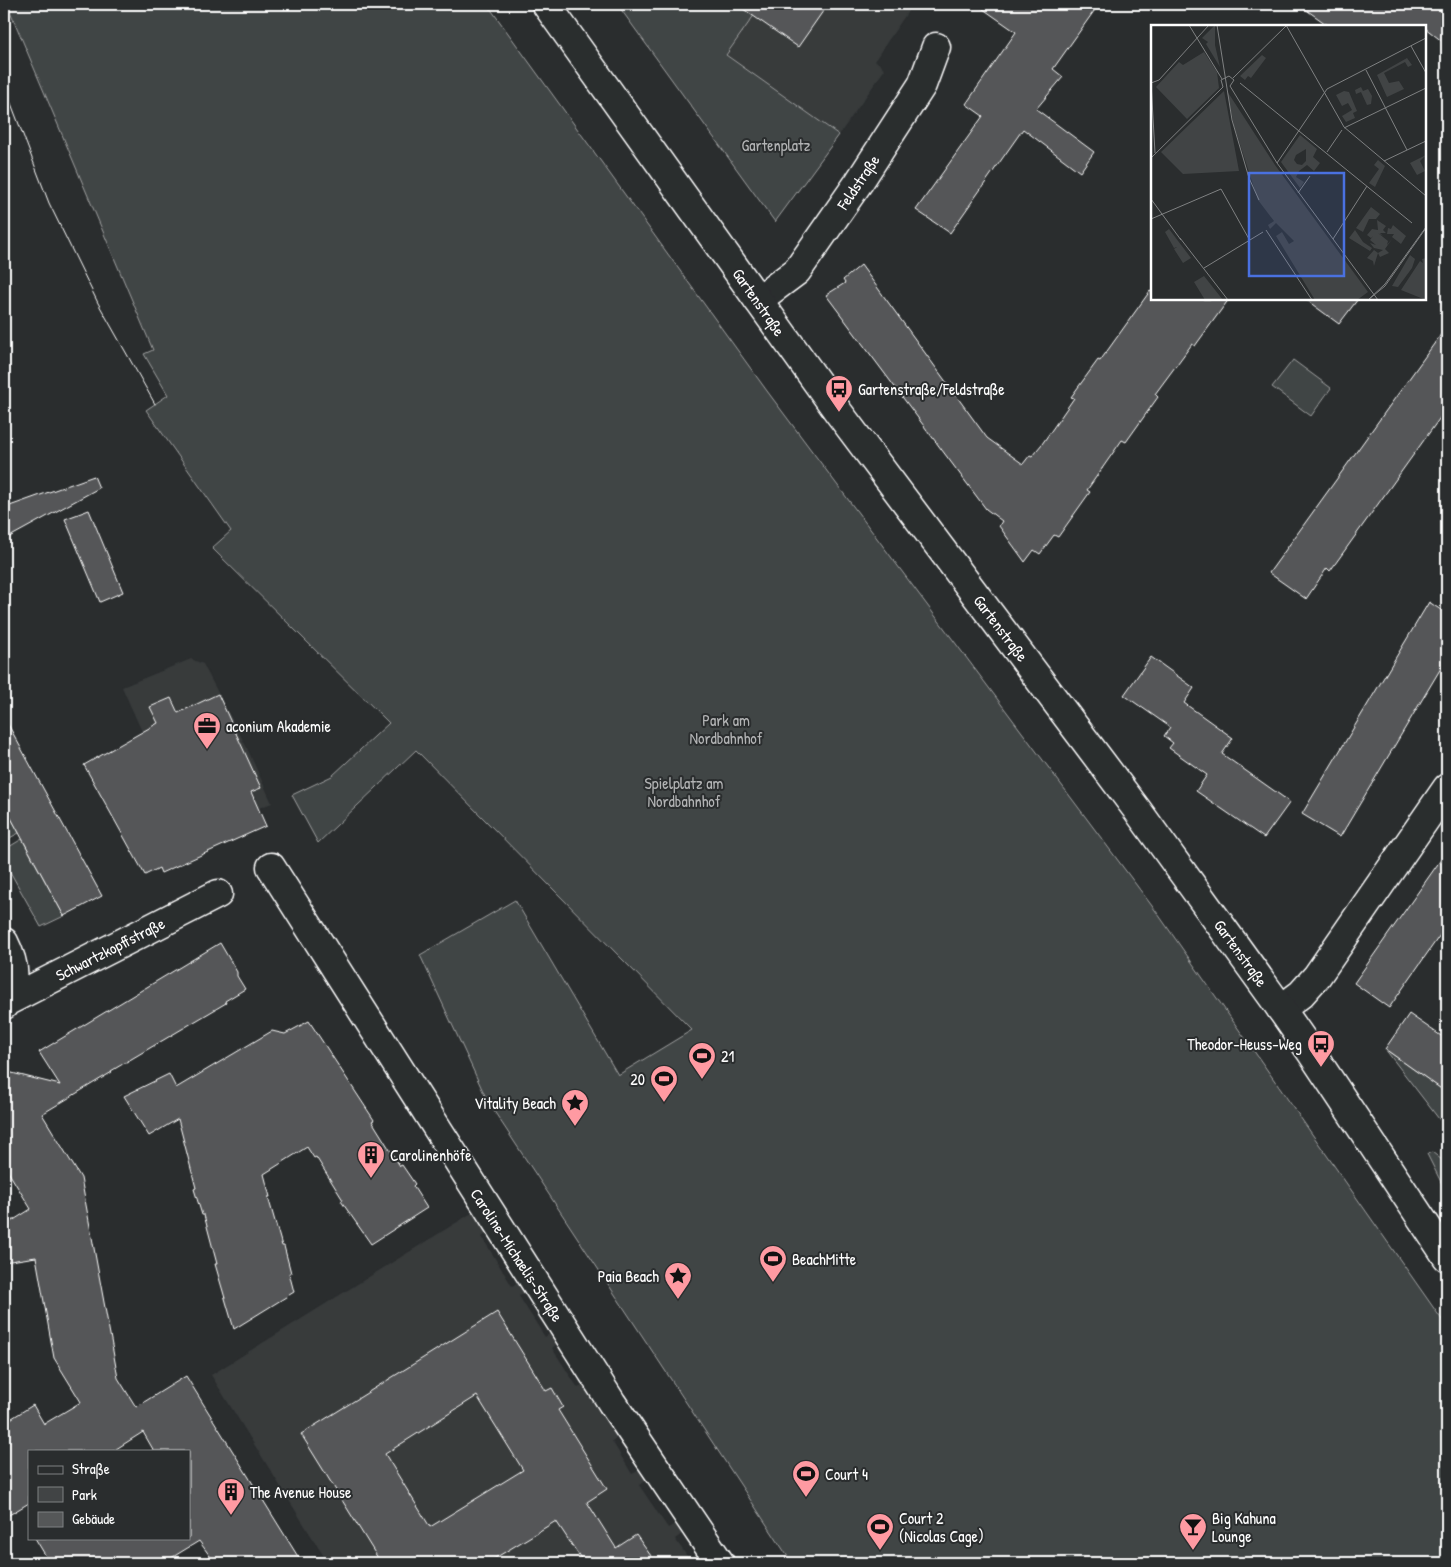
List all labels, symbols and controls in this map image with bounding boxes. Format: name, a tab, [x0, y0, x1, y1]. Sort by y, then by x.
inset map	[1151, 25, 1426, 300]
park label: Gartenplatz	[742, 134, 811, 156]
street label: Feldstraße	[831, 150, 885, 215]
street label: Gartenstraße	[728, 264, 791, 341]
bus stop icon: Gartenstraße/Feldstraße	[824, 374, 854, 413]
place label: Gartenstraße/Feldstraße	[858, 378, 1005, 400]
street label: Gartenstraße	[969, 590, 1034, 666]
park label: Park am Nordbahnhof	[689, 709, 763, 749]
office icon: aconium Akademie	[192, 711, 222, 750]
place label: aconium Akademie	[226, 715, 331, 737]
park label: Spielplatz am Nordbahnhof	[645, 772, 724, 812]
street label: Schwartzkopffstraße	[52, 912, 169, 986]
street label: Gartenstraße	[1209, 915, 1273, 992]
bus stop icon: Theodor-Heuss-Weg	[1306, 1029, 1336, 1068]
place label: Theodor-Heuss-Weg	[1187, 1033, 1302, 1055]
sports icon: 21	[687, 1041, 717, 1080]
place label: 21	[721, 1045, 734, 1067]
sports icon: 20	[649, 1064, 679, 1103]
place label: 20	[630, 1068, 645, 1090]
place icon: Vitality Beach	[560, 1088, 590, 1127]
place label: Vitality Beach	[474, 1092, 556, 1114]
building icon: Carolinenhöfe	[356, 1140, 386, 1179]
place label: Carolinenhöfe	[390, 1144, 472, 1166]
street label: Caroline-Michaelis-Straße	[466, 1184, 569, 1326]
sports icon: BeachMitte	[758, 1244, 788, 1283]
place label: BeachMitte	[792, 1248, 857, 1270]
place icon: Paia Beach	[663, 1261, 693, 1300]
place label: Paia Beach	[598, 1265, 659, 1287]
legend	[28, 1450, 190, 1540]
text: Straße	[72, 1458, 110, 1479]
sports icon: Court 4	[791, 1459, 821, 1498]
place label: Court 4	[825, 1463, 868, 1485]
building icon: The Avenue House	[216, 1477, 246, 1516]
place label: The Avenue House	[250, 1481, 352, 1503]
text: Park	[72, 1484, 97, 1505]
place label: Court 2 (Nicolas Cage)	[899, 1507, 984, 1547]
place label: Big Kahuna Lounge	[1212, 1507, 1276, 1547]
text: Gebäude	[72, 1508, 115, 1529]
sports icon: Court 2 (Nicolas Cage)	[865, 1512, 895, 1551]
bar icon: Big Kahuna Lounge	[1178, 1512, 1208, 1551]

